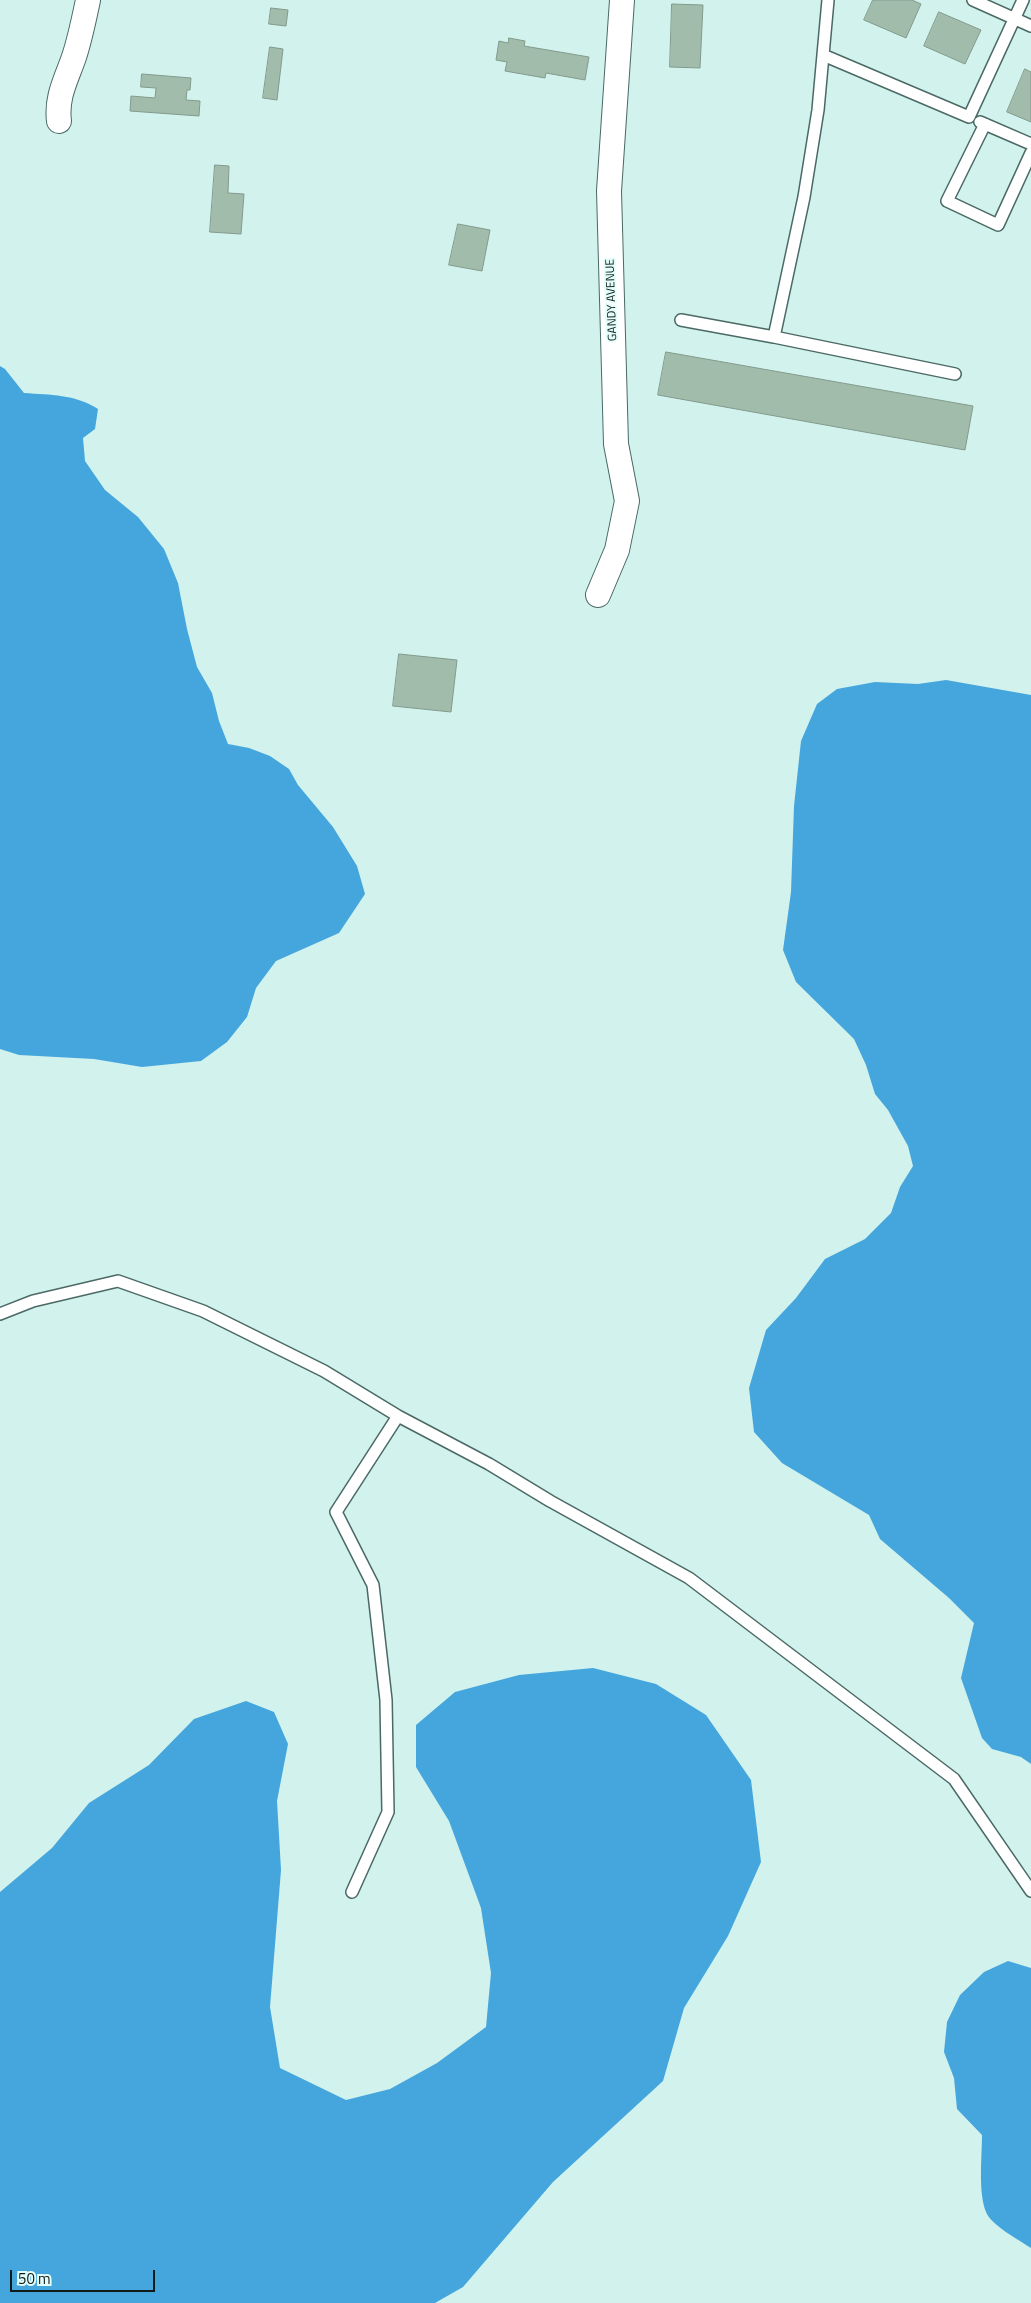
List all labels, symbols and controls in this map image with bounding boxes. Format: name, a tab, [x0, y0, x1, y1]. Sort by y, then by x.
street label: GANDY AVENUE	[603, 259, 621, 341]
scale bar	[12, 2260, 158, 2292]
text: 50 m	[18, 2267, 51, 2290]

